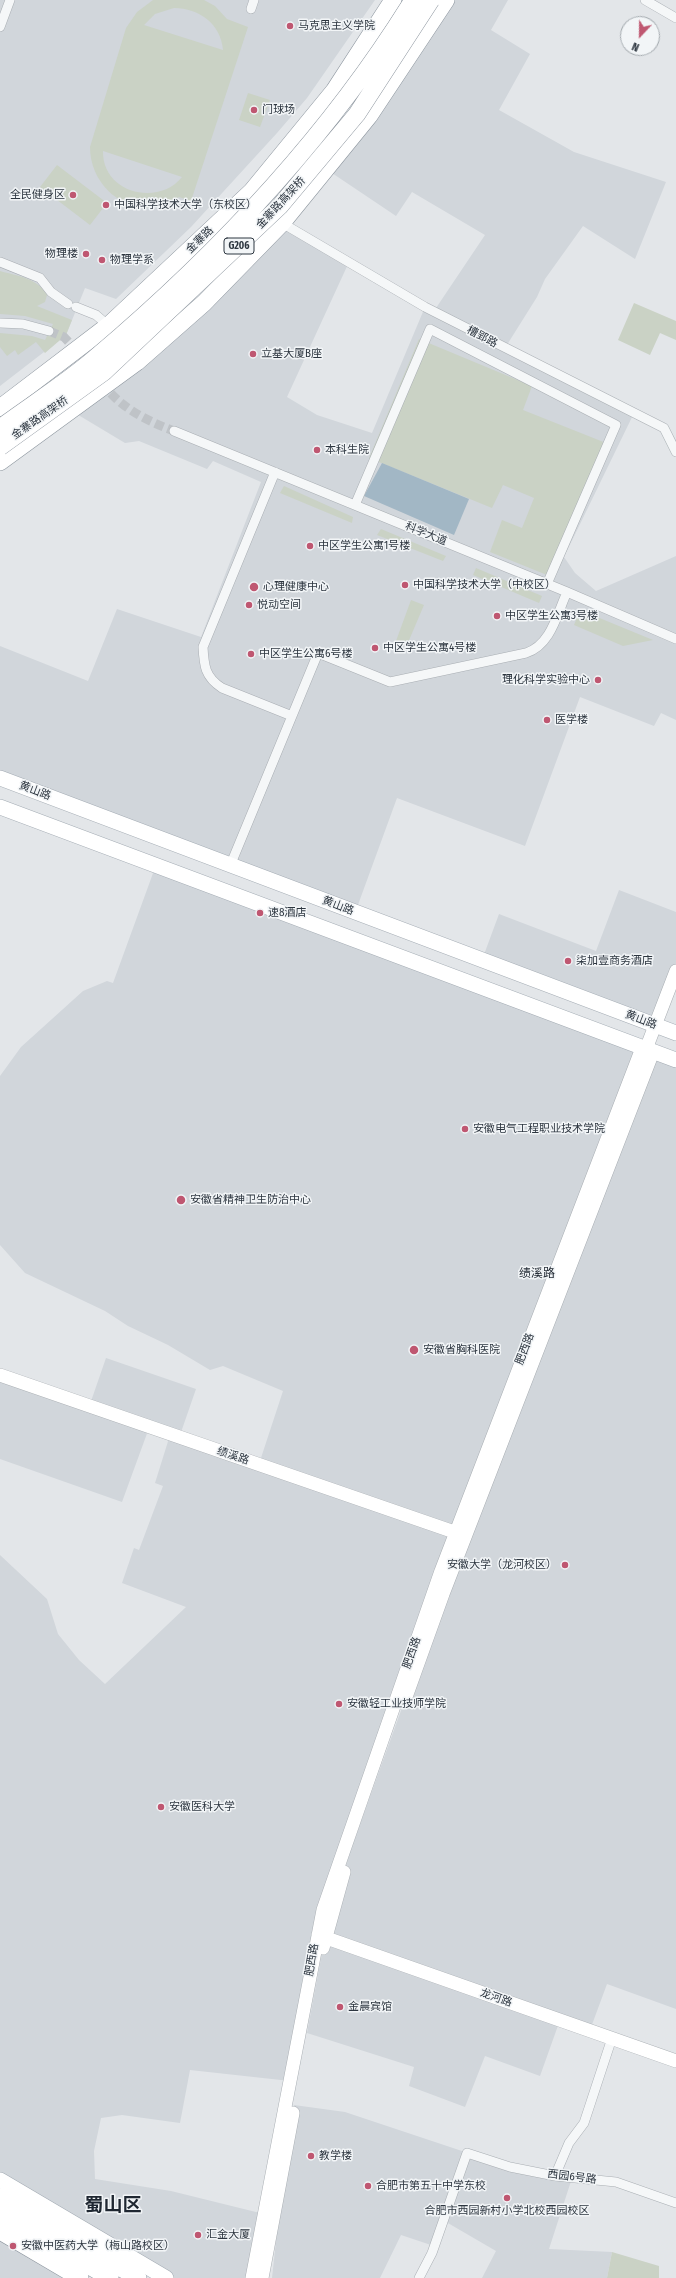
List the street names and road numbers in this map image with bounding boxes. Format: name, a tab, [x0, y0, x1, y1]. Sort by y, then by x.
street label: 金寨路高架桥	[254, 174, 308, 232]
street label: 金寨路	[184, 224, 216, 256]
road number: G206	[224, 238, 254, 254]
street label: 槽郢路	[464, 323, 500, 351]
street label: 金寨路高架桥	[9, 394, 71, 442]
street label: 科学大道	[403, 520, 449, 548]
street label: 黄山路	[17, 779, 53, 803]
street label: 黄山路	[320, 894, 356, 918]
street label: 黄山路	[623, 1008, 659, 1032]
street label: 肥西路	[513, 1331, 537, 1367]
street label: 绩溪路	[215, 1445, 251, 1467]
street label: 肥西路	[400, 1635, 424, 1671]
street label: 肥西路	[303, 1943, 321, 1977]
street label: 龙河路	[478, 1986, 514, 2010]
street label: 西园6号路	[547, 2167, 597, 2187]

